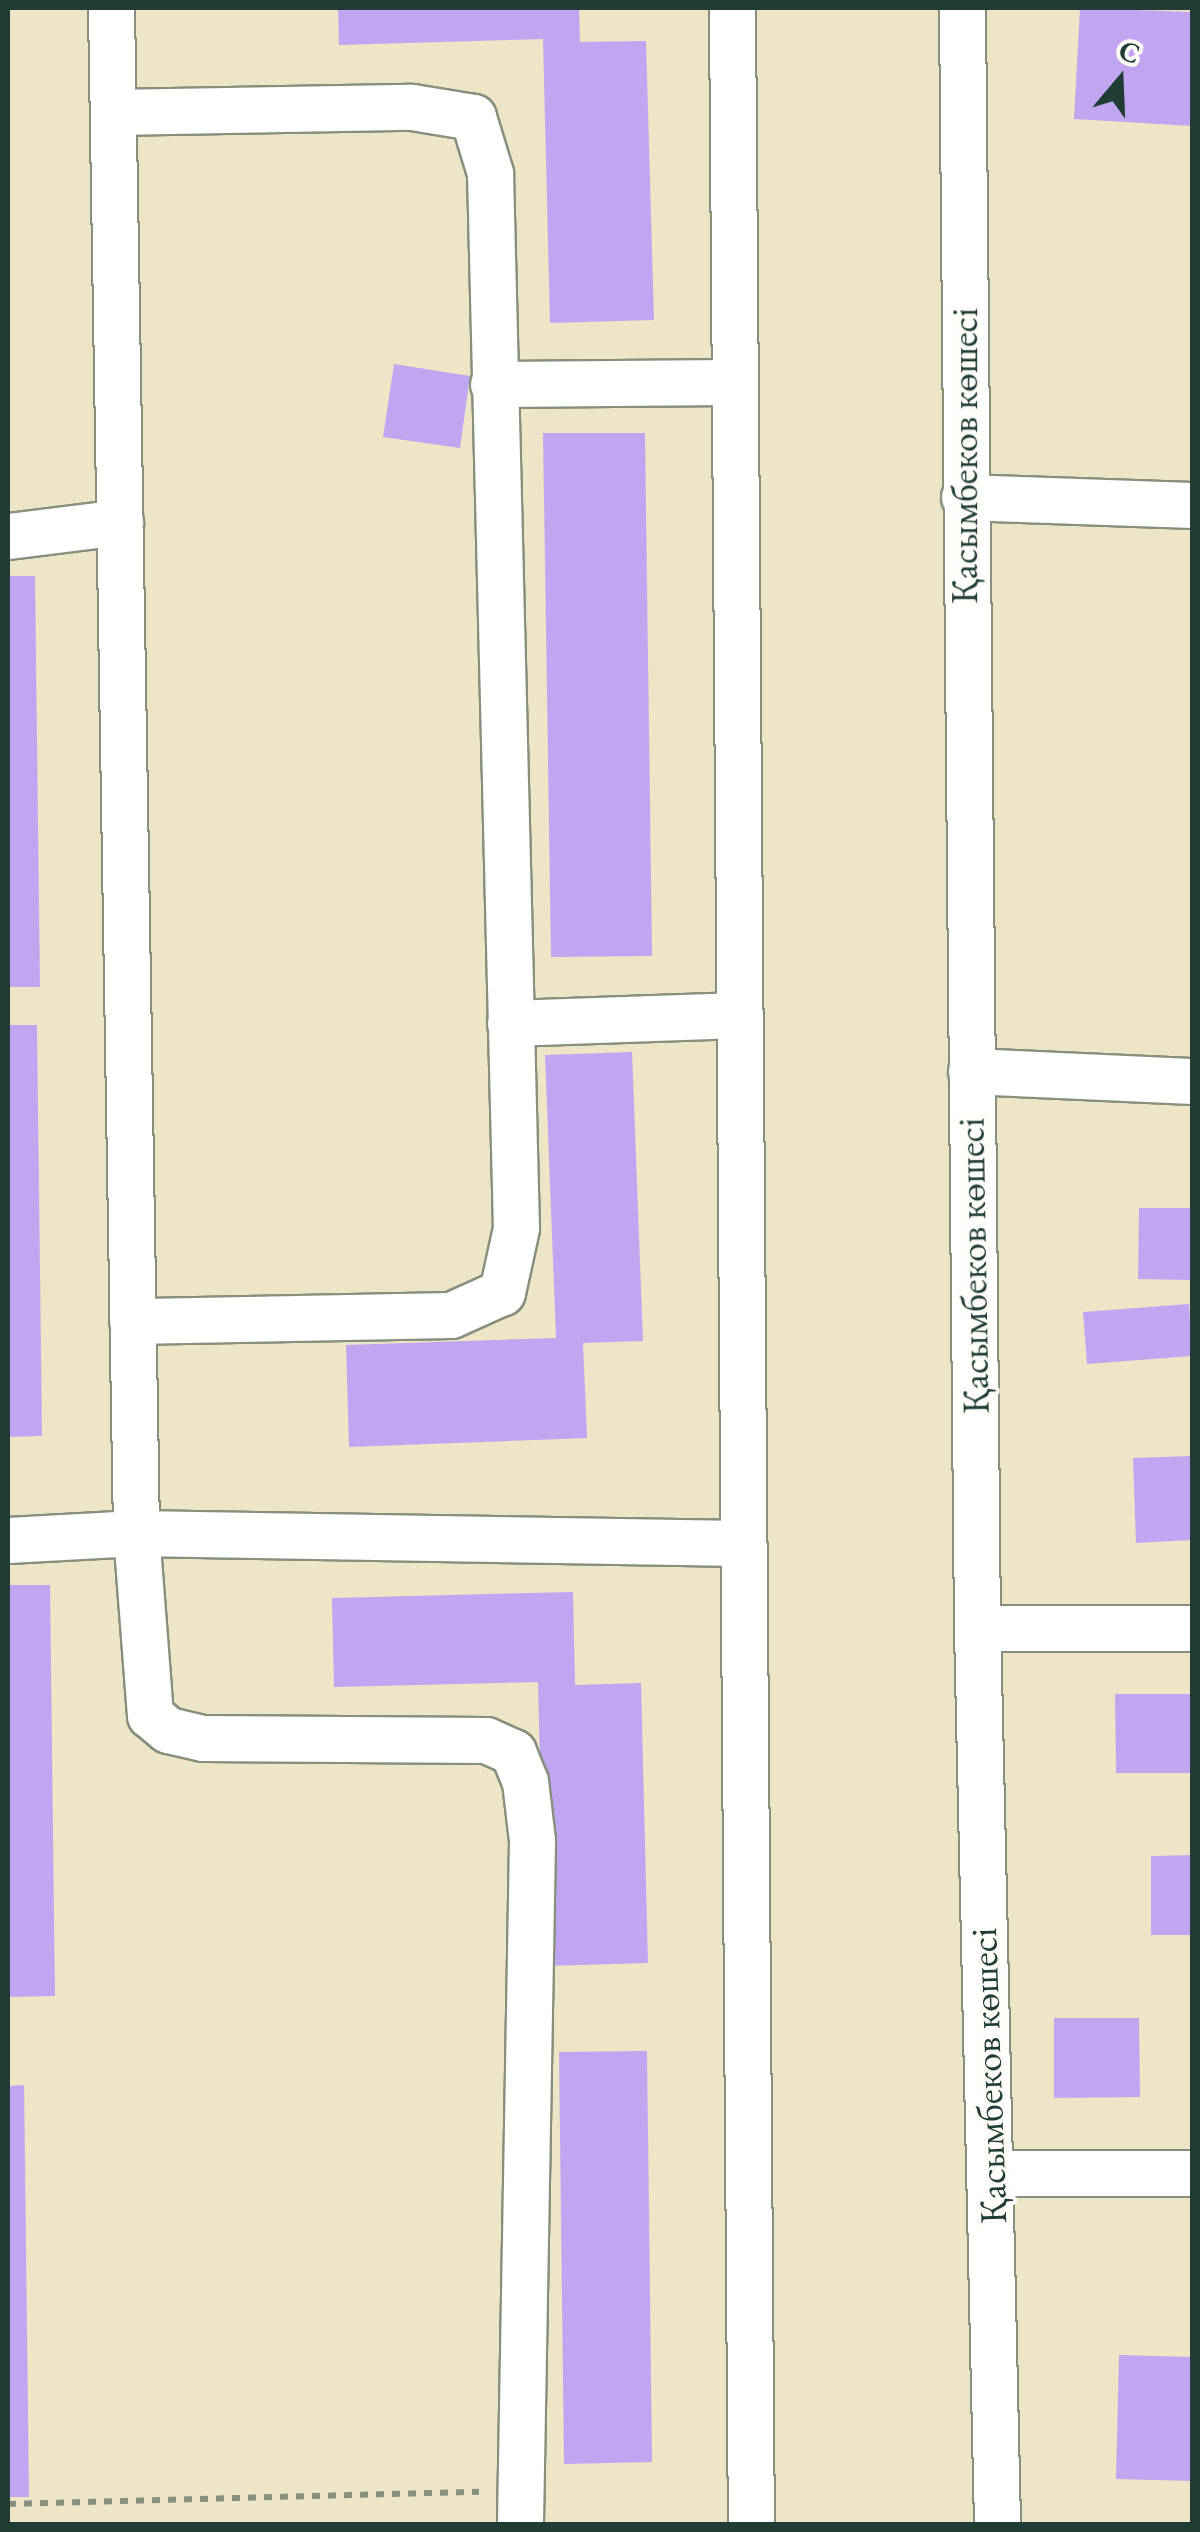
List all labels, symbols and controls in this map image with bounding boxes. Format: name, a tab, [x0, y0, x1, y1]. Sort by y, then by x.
north arrow	[1070, 30, 1170, 130]
text: С	[1115, 31, 1145, 72]
street label: Қасымбеков көшесі	[941, 308, 987, 604]
street label: Қасымбеков көшесі	[948, 1117, 998, 1415]
street label: Қасымбеков көшесі	[960, 1927, 1016, 2225]

